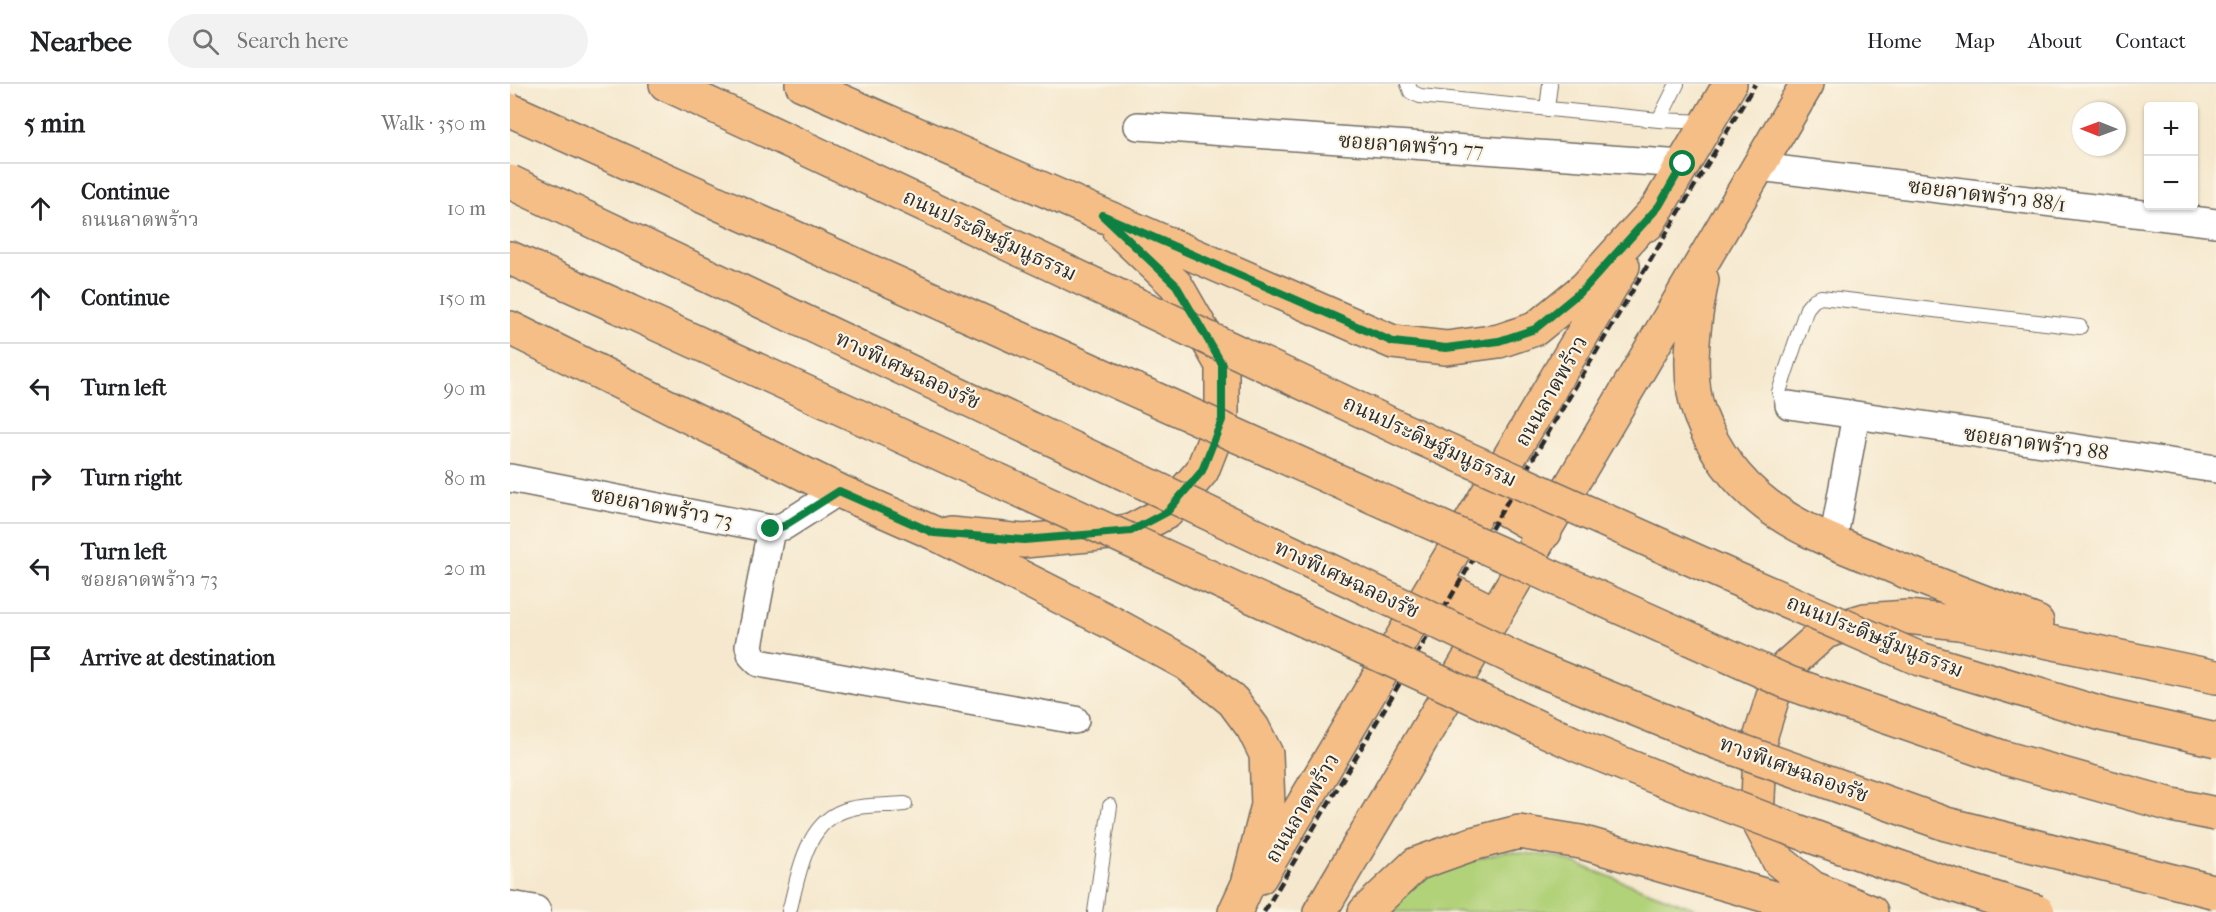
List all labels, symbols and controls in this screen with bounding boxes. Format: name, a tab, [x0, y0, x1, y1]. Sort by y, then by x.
search box	[168, 14, 588, 68]
text: Nearbee	[30, 25, 132, 58]
icon: search	[189, 25, 222, 58]
text: Search here	[237, 28, 348, 54]
text: Home	[1867, 29, 1922, 53]
text: Map	[1955, 29, 1995, 53]
text: About	[2028, 29, 2082, 53]
text: Contact	[2115, 29, 2186, 53]
north arrow	[2072, 102, 2126, 156]
map controls	[2144, 102, 2198, 210]
button: +	[2144, 102, 2198, 156]
text: 5 min	[24, 108, 85, 139]
text: Walk · 350 m	[381, 112, 486, 135]
street label: ซอยลาดพร้าว 77	[1338, 128, 1484, 162]
route start	[1669, 150, 1695, 176]
button: −	[2144, 156, 2198, 210]
street label: ซอยลาดพร้าว 88/1	[1907, 173, 2067, 217]
text: Continue	[81, 179, 170, 205]
street label: ถนนประดิษฐ์มนูธรรม	[899, 183, 1081, 287]
icon: ahead	[24, 192, 57, 225]
text: 10 m	[447, 197, 486, 220]
text: ถนนลาดพร้าว	[81, 208, 199, 231]
icon: ahead	[24, 282, 57, 315]
text: Continue	[81, 285, 170, 311]
text: 150 m	[438, 287, 486, 310]
street label: ทางพิเศษฉลองรัช	[832, 326, 984, 414]
street label: ถนนลาดพร้าว	[1510, 331, 1592, 451]
icon: left	[24, 372, 57, 405]
text: Turn left	[81, 375, 167, 401]
text: 90 m	[444, 377, 486, 400]
street label: ถนนประดิษฐ์มนูธรรม	[1339, 389, 1521, 493]
street label: ซอยลาดพร้าว 88	[1962, 421, 2110, 465]
icon: right	[24, 462, 57, 495]
text: Turn right	[81, 465, 182, 491]
text: 80 m	[444, 467, 486, 490]
street label: ซอยลาดพร้าว 73	[589, 481, 735, 533]
route end	[757, 515, 783, 541]
street label: ทางพิเศษฉลองรัช	[1271, 535, 1423, 623]
text: Turn left	[81, 539, 167, 565]
icon: left	[24, 552, 57, 585]
text: 20 m	[444, 557, 486, 580]
text: ซอยลาดพร้าว 73	[81, 568, 218, 591]
street label: ถนนประดิษฐ์มนูธรรม	[1783, 589, 1967, 683]
icon: arrive	[24, 642, 57, 675]
text: Arrive at destination	[81, 645, 275, 671]
street label: ทางพิเศษฉลองรัช	[1716, 731, 1872, 807]
street label: ถนนลาดพร้าว	[1260, 749, 1344, 867]

